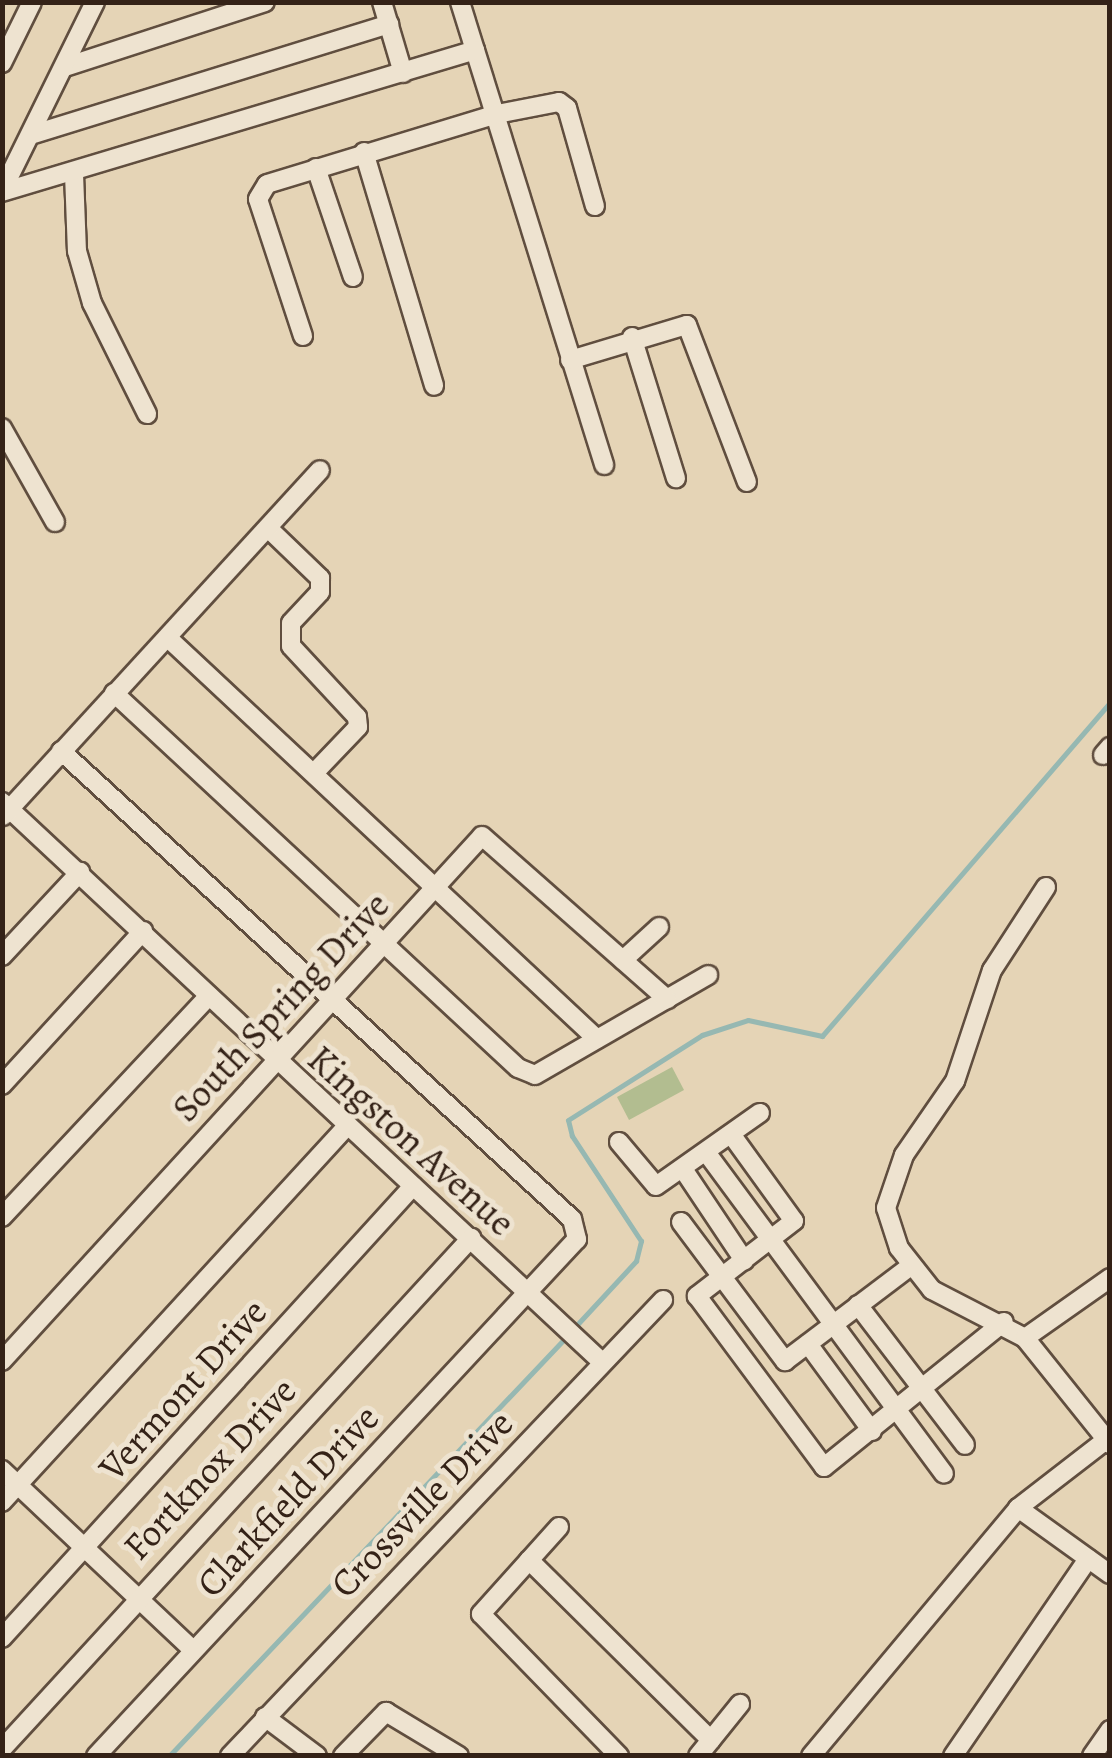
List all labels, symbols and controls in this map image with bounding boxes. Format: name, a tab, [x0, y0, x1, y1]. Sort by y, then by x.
street label: South Spring Drive	[163, 883, 399, 1131]
street label: Kingston Avenue	[298, 1036, 524, 1246]
street label: Vermont Drive	[90, 1290, 276, 1490]
street label: Fortknox Drive	[114, 1368, 306, 1570]
street label: Clarkfield Drive	[187, 1395, 389, 1607]
street label: Crossville Drive	[321, 1401, 523, 1607]

